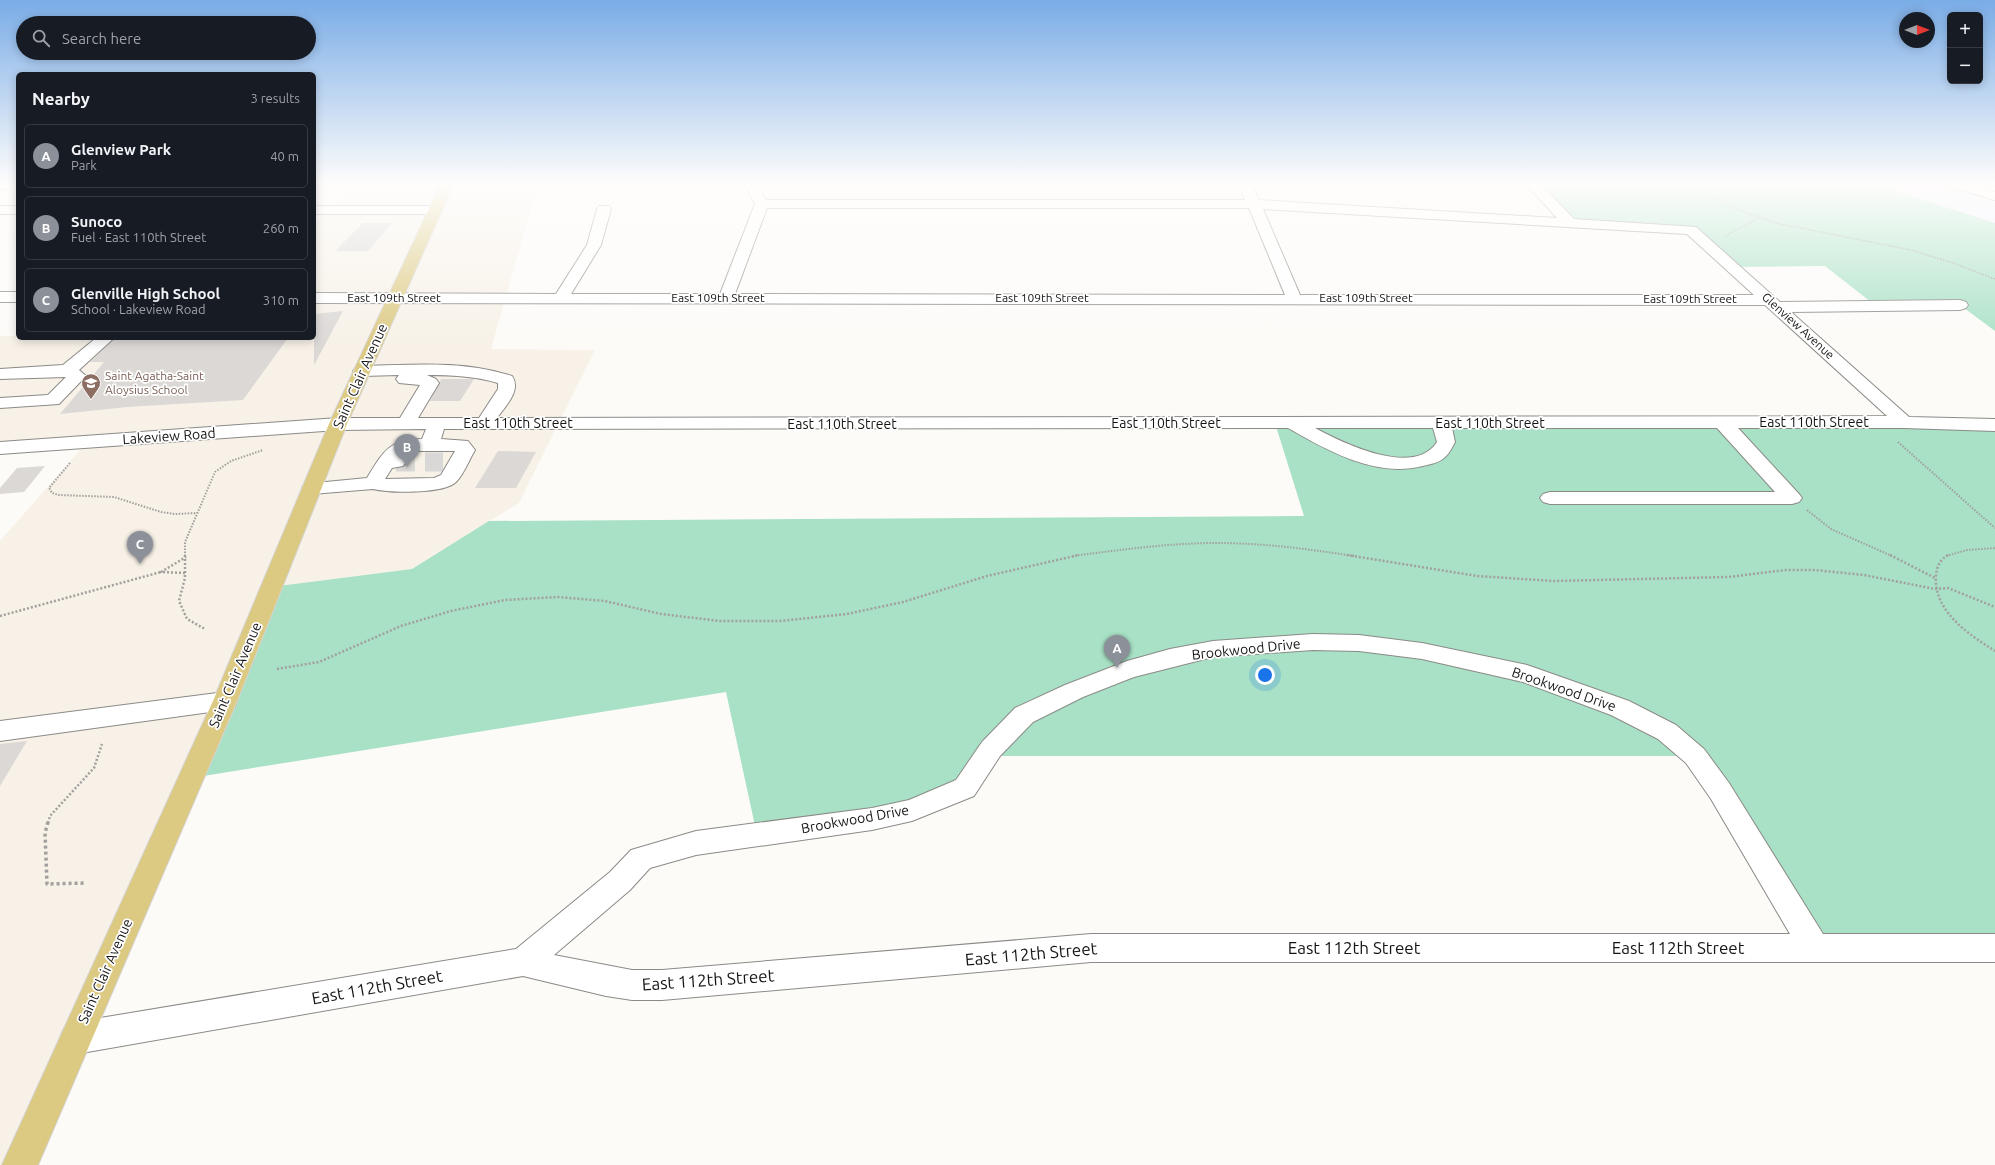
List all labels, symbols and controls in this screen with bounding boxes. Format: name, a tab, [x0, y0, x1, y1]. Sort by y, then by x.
north arrow	[1899, 12, 1935, 48]
map controls	[1947, 12, 1983, 84]
button: +	[1947, 12, 1983, 48]
search box	[16, 16, 316, 60]
icon: search	[30, 27, 52, 49]
text: Search here	[62, 30, 141, 47]
button: −	[1947, 48, 1983, 84]
text: Nearby	[32, 89, 90, 108]
text: 3 results	[250, 91, 300, 105]
text: Glenview Park	[71, 141, 171, 158]
text: A	[41, 149, 51, 163]
text: 40 m	[270, 149, 299, 163]
text: Park	[71, 158, 97, 172]
text: Sunoco	[71, 213, 122, 230]
text: B	[42, 221, 50, 235]
text: 260 m	[263, 221, 299, 235]
text: Fuel · East 110th Street	[71, 230, 206, 244]
text: Glenville High School	[71, 285, 220, 302]
street label: Glenview Avenue	[1760, 290, 1837, 361]
street label: East 109th Street	[347, 291, 441, 304]
street label: East 109th Street	[671, 291, 765, 304]
street label: East 109th Street	[995, 291, 1089, 304]
street label: East 109th Street	[1319, 291, 1413, 304]
street label: East 109th Street	[1643, 292, 1737, 305]
text: C	[42, 293, 50, 307]
text: 310 m	[263, 293, 299, 307]
text: School · Lakeview Road	[71, 302, 206, 316]
street label: Saint Clair Avenue	[330, 321, 390, 431]
place label: Saint Agatha-Saint Aloysius School	[105, 369, 204, 396]
school or university icon: Saint Agatha-Saint Aloysius School	[80, 372, 102, 400]
street label: East 110th Street	[1759, 414, 1869, 430]
street label: East 110th Street	[463, 415, 573, 431]
street label: East 110th Street	[1111, 415, 1221, 431]
street label: East 110th Street	[1435, 415, 1545, 431]
street label: East 110th Street	[787, 416, 897, 432]
street label: Lakeview Road	[122, 425, 216, 447]
pin: B	[394, 434, 420, 467]
pin: C	[127, 531, 153, 564]
street label: Saint Clair Avenue	[206, 620, 264, 730]
pin: A	[1104, 635, 1130, 668]
street label: Brookwood Drive	[1191, 635, 1301, 663]
street label: Brookwood Drive	[1510, 664, 1618, 714]
your location	[1255, 665, 1275, 685]
street label: Brookwood Drive	[800, 802, 910, 836]
street label: Saint Clair Avenue	[75, 916, 135, 1026]
street label: East 112th Street	[964, 938, 1098, 969]
street label: East 112th Street	[1288, 938, 1421, 957]
street label: East 112th Street	[1612, 938, 1745, 957]
street label: East 112th Street	[641, 965, 775, 994]
street label: East 112th Street	[310, 966, 444, 1007]

